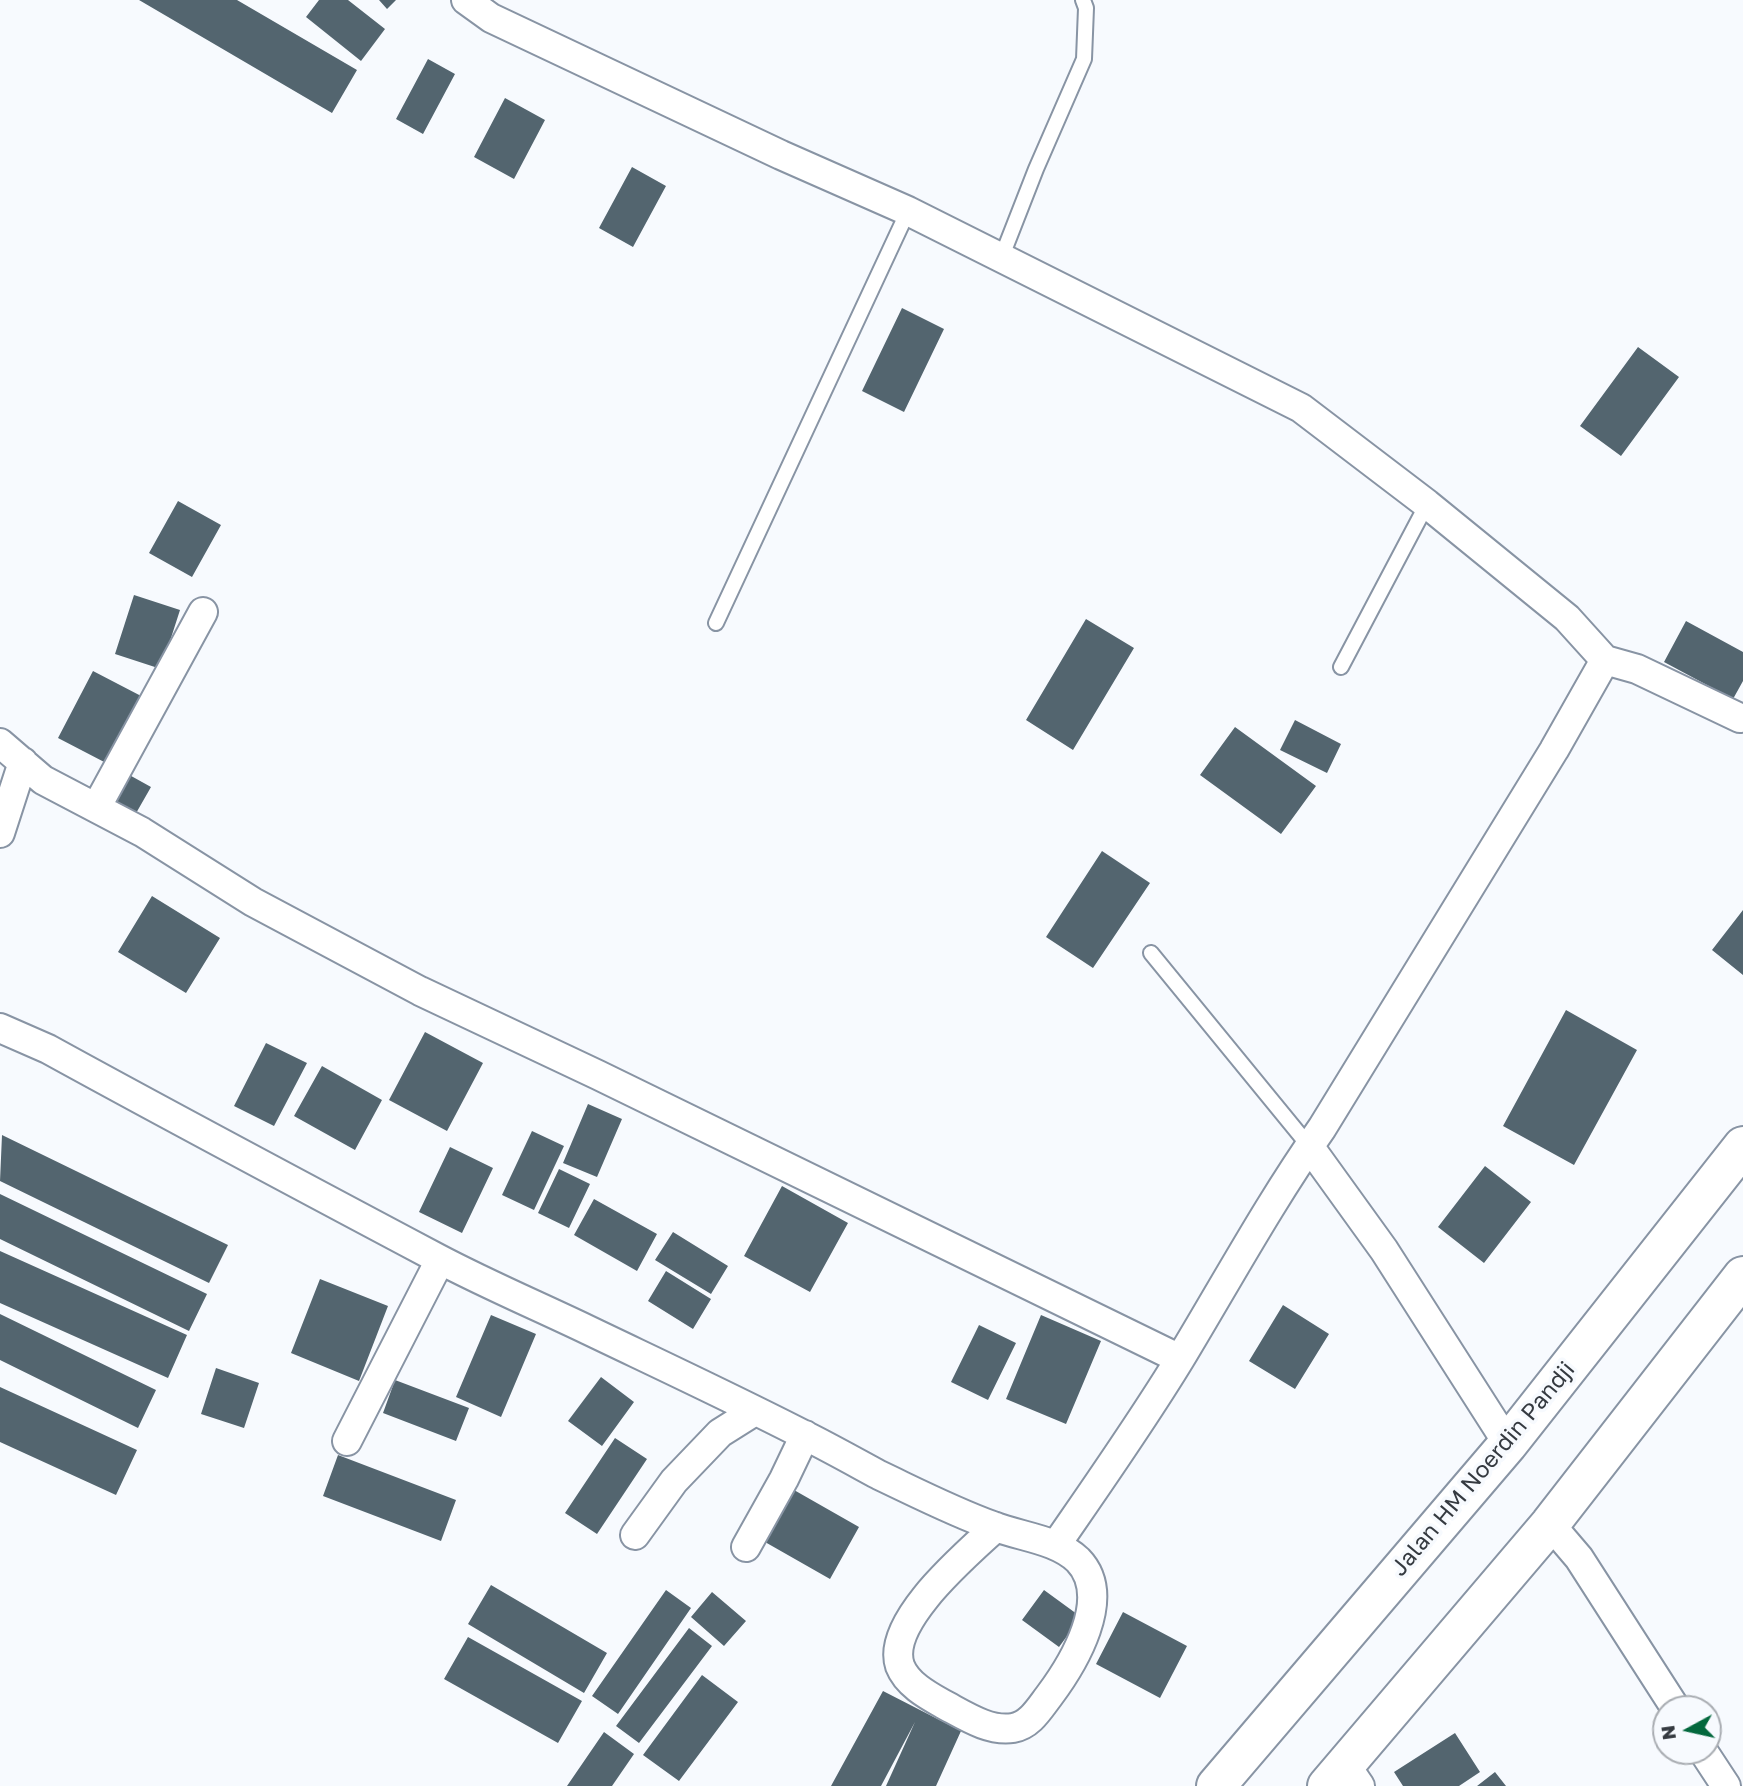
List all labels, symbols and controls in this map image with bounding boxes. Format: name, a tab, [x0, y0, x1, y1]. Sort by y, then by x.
street label: Jalan HM Noerdin Pandji	[1385, 1356, 1581, 1582]
north arrow	[1652, 1695, 1722, 1765]
text: N	[1655, 1724, 1680, 1741]

